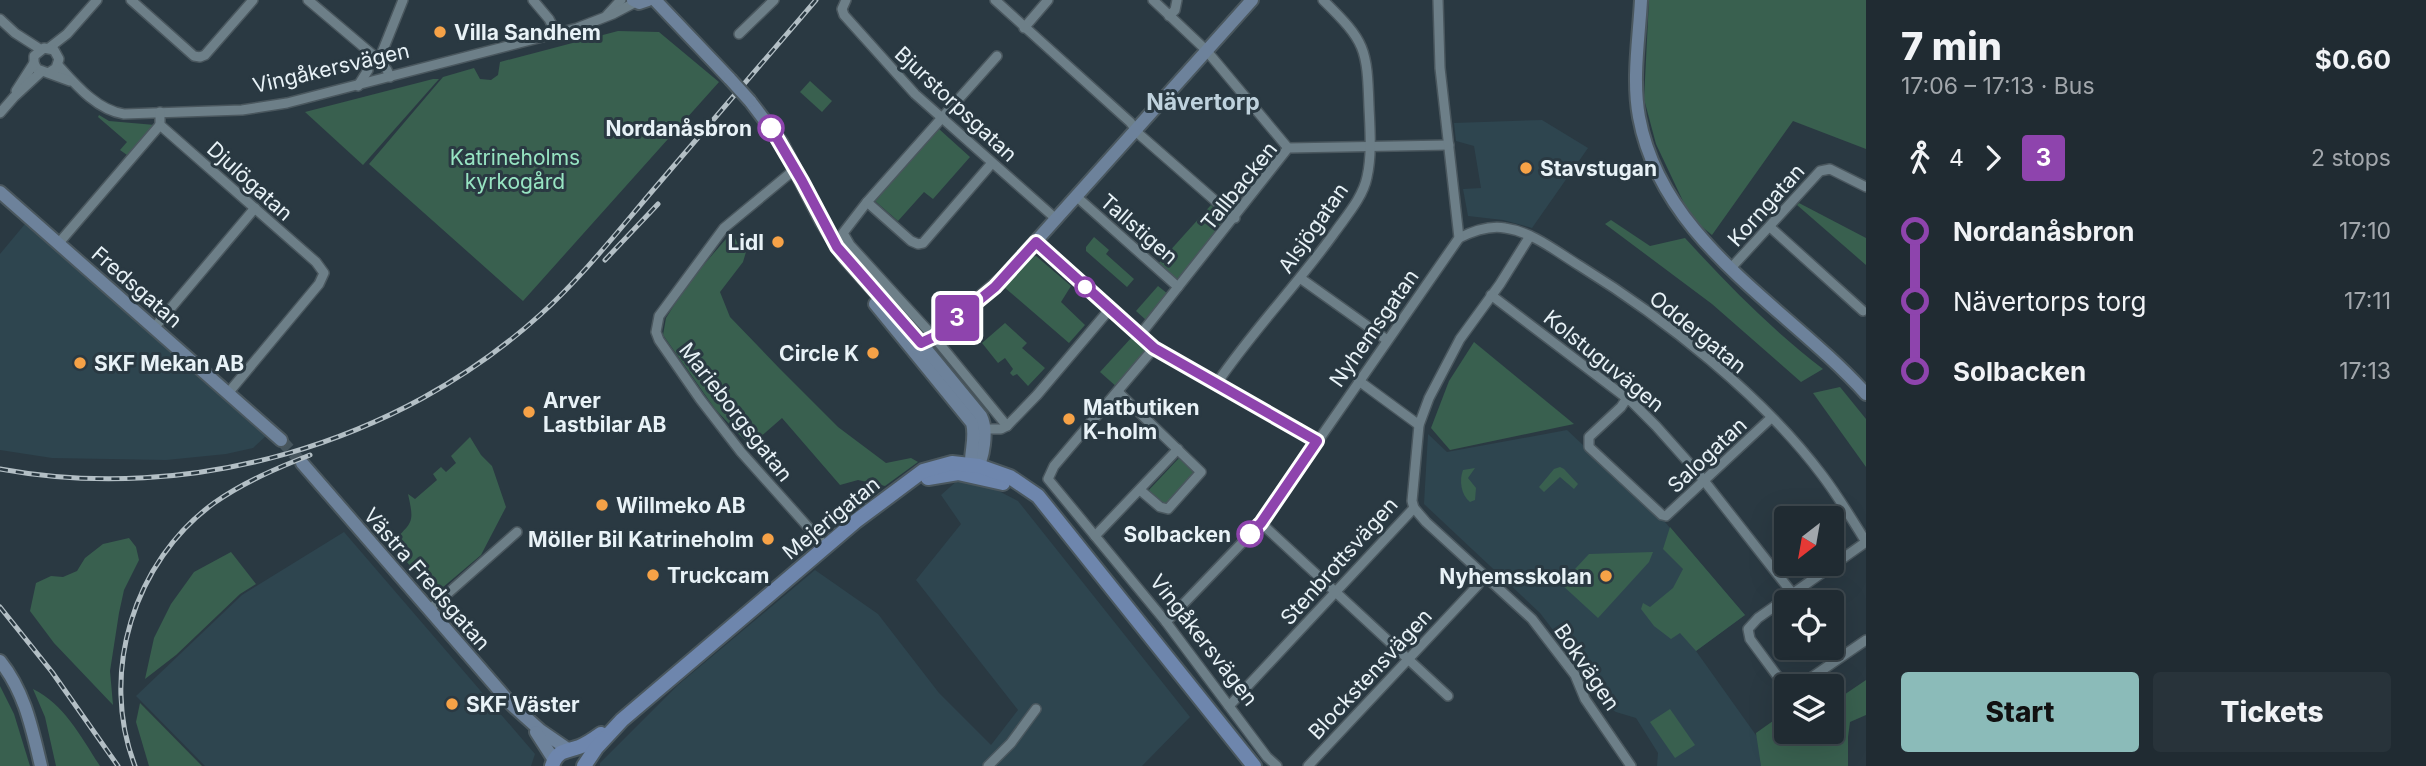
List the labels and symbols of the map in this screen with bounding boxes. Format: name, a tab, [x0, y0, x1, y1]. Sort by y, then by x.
place label: Villa Sandhem	[454, 20, 601, 45]
marker: Villa Sandhem	[432, 24, 448, 40]
street label: Vingåkersvägen	[250, 38, 412, 98]
street label: Bjurstorpsgatan	[890, 41, 1022, 167]
district label: Nävertorp	[1146, 88, 1260, 116]
marker: Nordanåsbron	[758, 115, 784, 141]
place label: Nordanåsbron	[605, 116, 752, 141]
street label: Djulögatan	[202, 136, 298, 226]
street label: Tallbacken	[1196, 137, 1282, 235]
park label: Katrineholms kyrkogård	[450, 145, 580, 194]
place label: Stavstugan	[1540, 156, 1657, 181]
street label: Korngatan	[1722, 159, 1810, 251]
marker: Stavstugan	[1518, 160, 1534, 176]
street label: Alsjögatan	[1273, 178, 1353, 278]
street label: Tallstigen	[1095, 189, 1183, 269]
place label: Lidl	[728, 230, 764, 255]
marker: Lidl	[770, 234, 786, 250]
street label: Fredsgatan	[87, 241, 187, 333]
street label: Nyhemsgatan	[1324, 264, 1424, 392]
unlabelled marker	[1075, 277, 1095, 297]
street label: Oddergatan	[1645, 285, 1751, 379]
line badge: 3	[934, 295, 980, 341]
street label: Kolstuguvägen	[1539, 305, 1669, 417]
street label: Marieborgsgatan	[674, 338, 798, 486]
place label: Circle K	[779, 341, 859, 366]
marker: Circle K	[865, 345, 881, 361]
place label: SKF Mekan AB	[94, 351, 244, 376]
marker: SKF Mekan AB	[72, 355, 88, 371]
place label: Arver Lastbilar AB	[543, 388, 667, 437]
place label: Matbutiken K-holm	[1083, 395, 1199, 444]
marker: Arver Lastbilar AB	[521, 404, 537, 420]
marker: Matbutiken K-holm	[1061, 411, 1077, 427]
street label: Salogatan	[1662, 412, 1752, 498]
street label: Mejerigatan	[777, 471, 885, 565]
street label: Stenbrottsvägen	[1275, 492, 1403, 630]
place label: Willmeko AB	[616, 493, 746, 518]
marker: Willmeko AB	[594, 497, 610, 513]
street label: Västra Fredsgatan	[358, 503, 496, 655]
north arrow	[1774, 506, 1844, 576]
marker: Solbacken	[1237, 521, 1263, 547]
place label: Solbacken	[1123, 522, 1231, 547]
place label: Möller Bil Katrineholm	[528, 527, 754, 552]
marker: Möller Bil Katrineholm	[760, 531, 776, 547]
place label: Truckcam	[667, 563, 769, 588]
place label: Nyhemsskolan	[1439, 564, 1592, 589]
marker: Truckcam	[645, 567, 661, 583]
marker: Nyhemsskolan	[1598, 568, 1614, 584]
street label: Vingåkersvägen	[1145, 569, 1263, 711]
street label: Blockstensvägen	[1303, 604, 1437, 744]
street label: Bokvägen	[1549, 619, 1625, 715]
place label: SKF Väster	[466, 692, 580, 717]
marker: SKF Väster	[444, 696, 460, 712]

